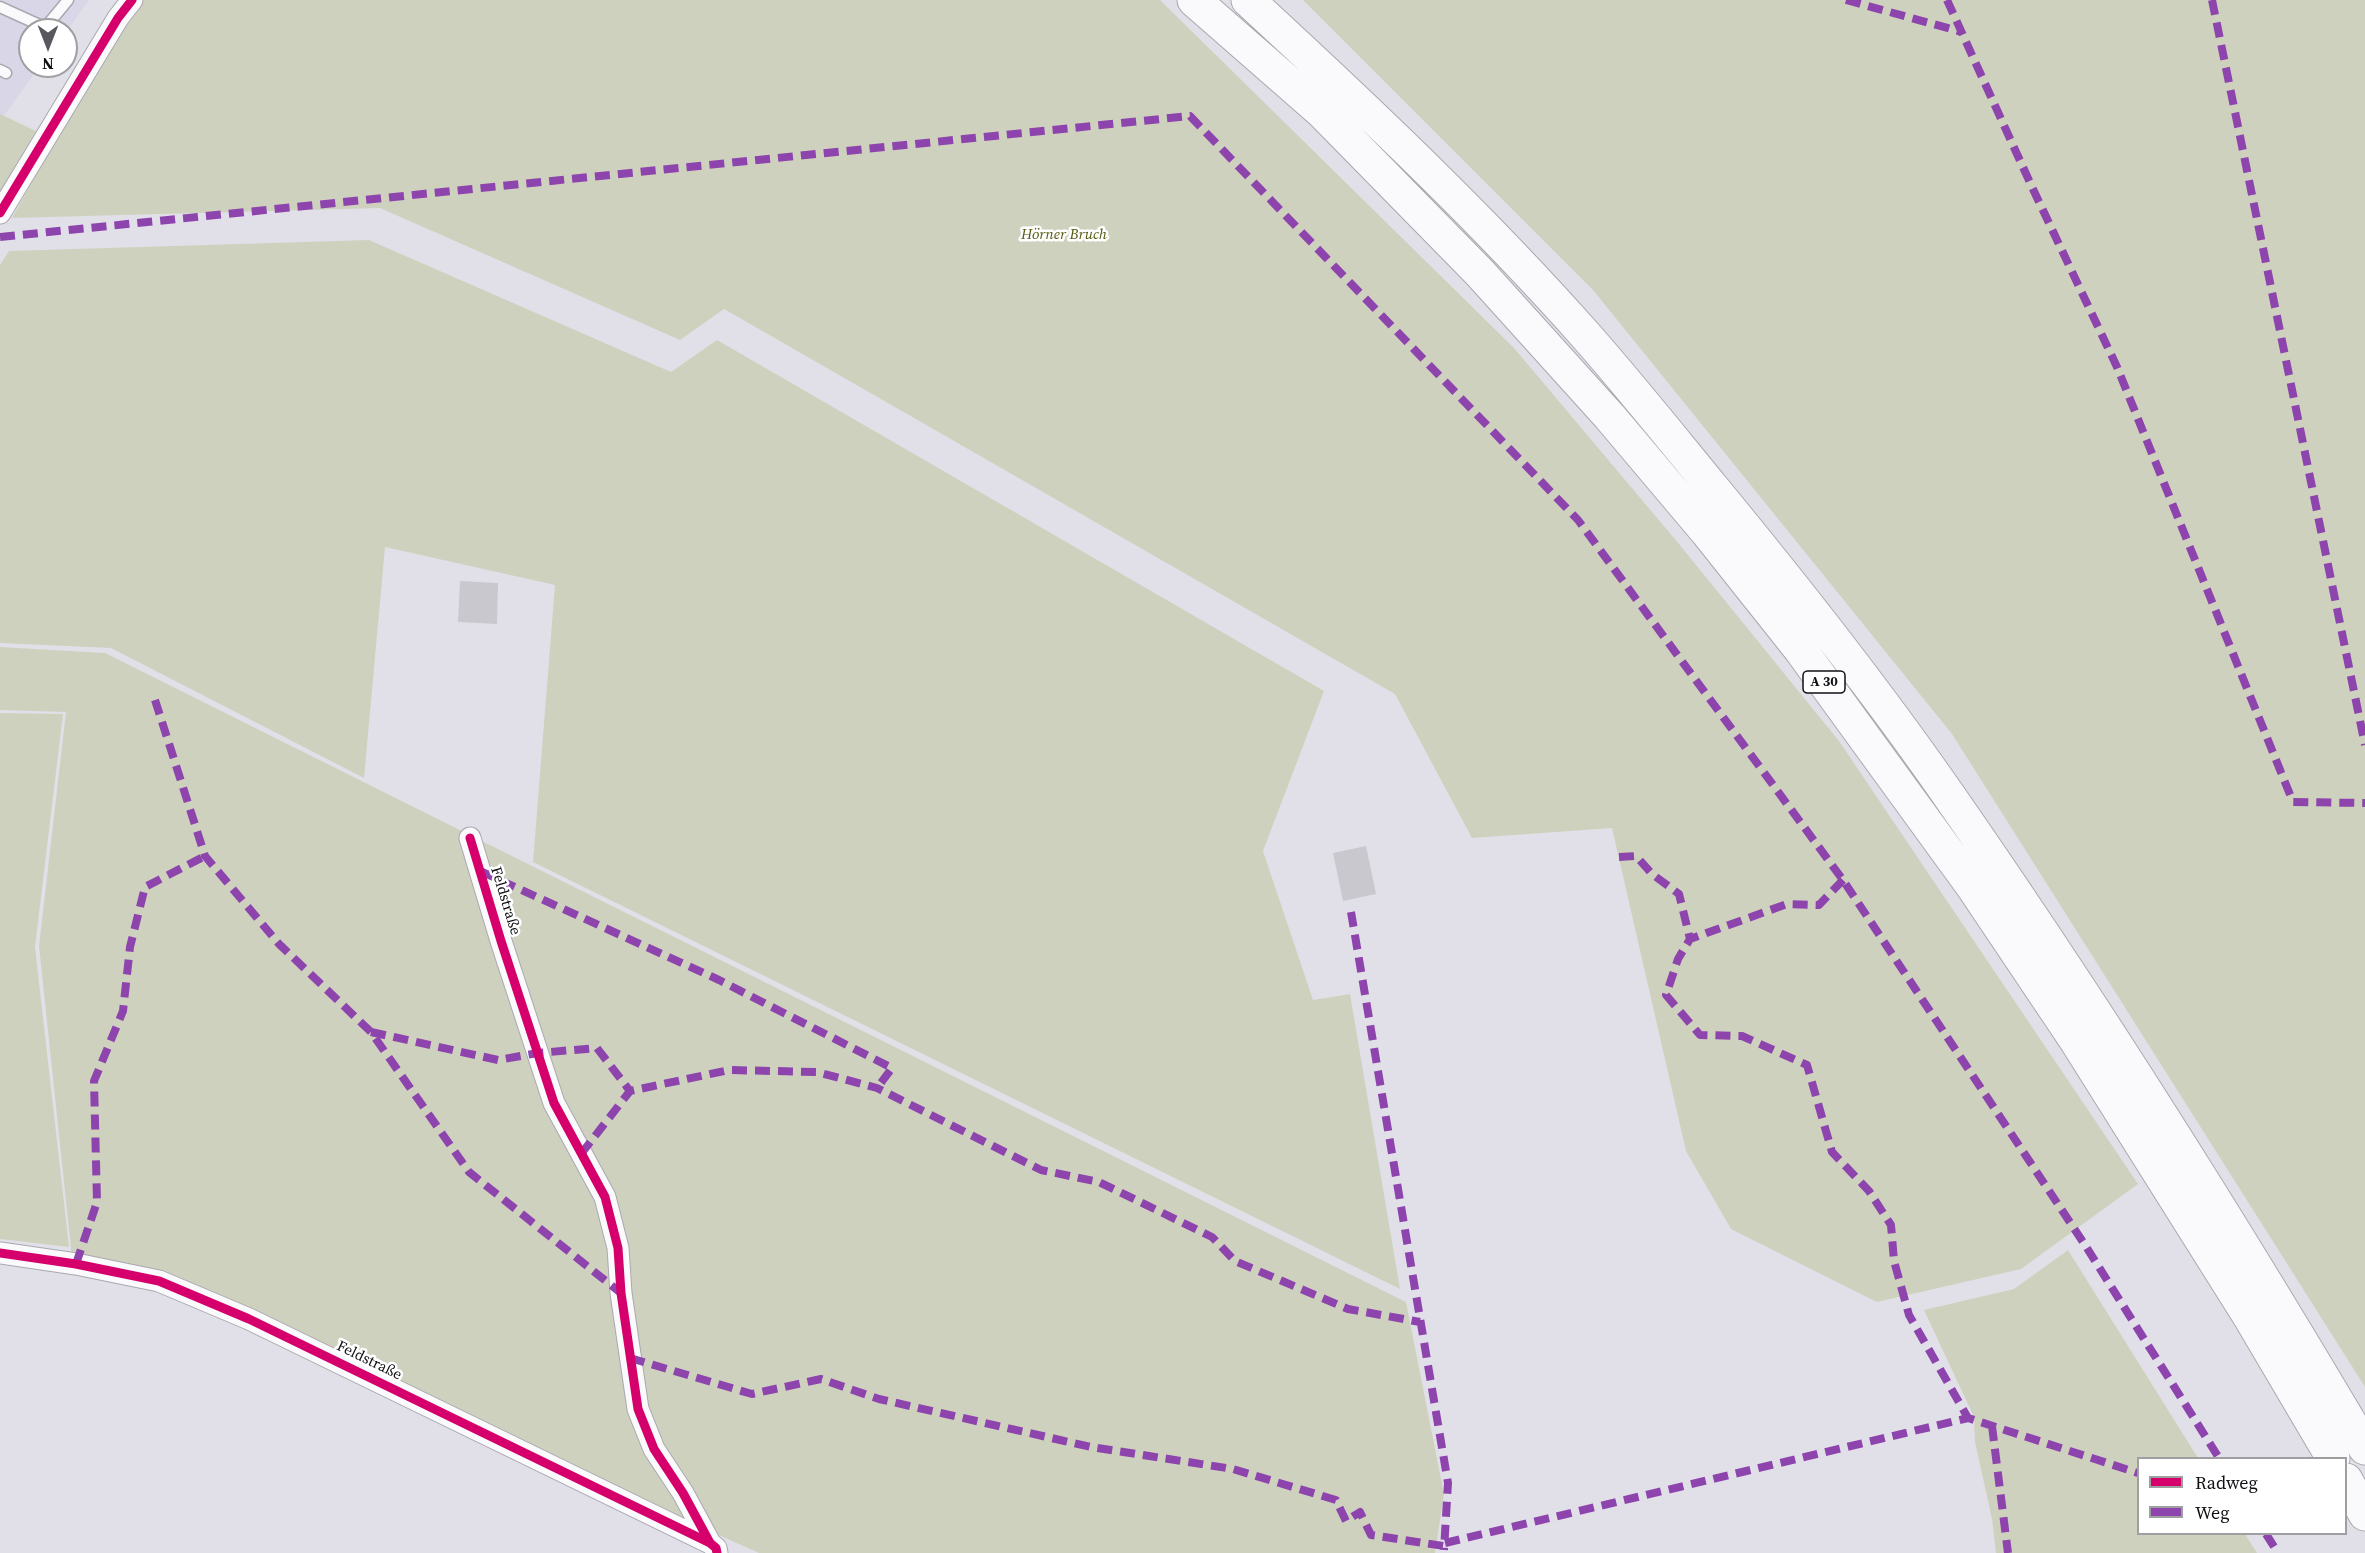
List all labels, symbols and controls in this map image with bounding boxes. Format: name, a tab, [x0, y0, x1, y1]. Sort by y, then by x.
north arrow	[18, 18, 78, 78]
text: N	[42, 53, 54, 75]
park label: Hörner Bruch	[1021, 226, 1107, 244]
road number: A 30	[1803, 671, 1845, 693]
street label: Feldstraße	[486, 865, 524, 937]
street label: Feldstraße	[333, 1338, 405, 1384]
legend	[2137, 1457, 2347, 1535]
text: Radweg	[2195, 1470, 2258, 1495]
text: Weg	[2195, 1500, 2230, 1525]

